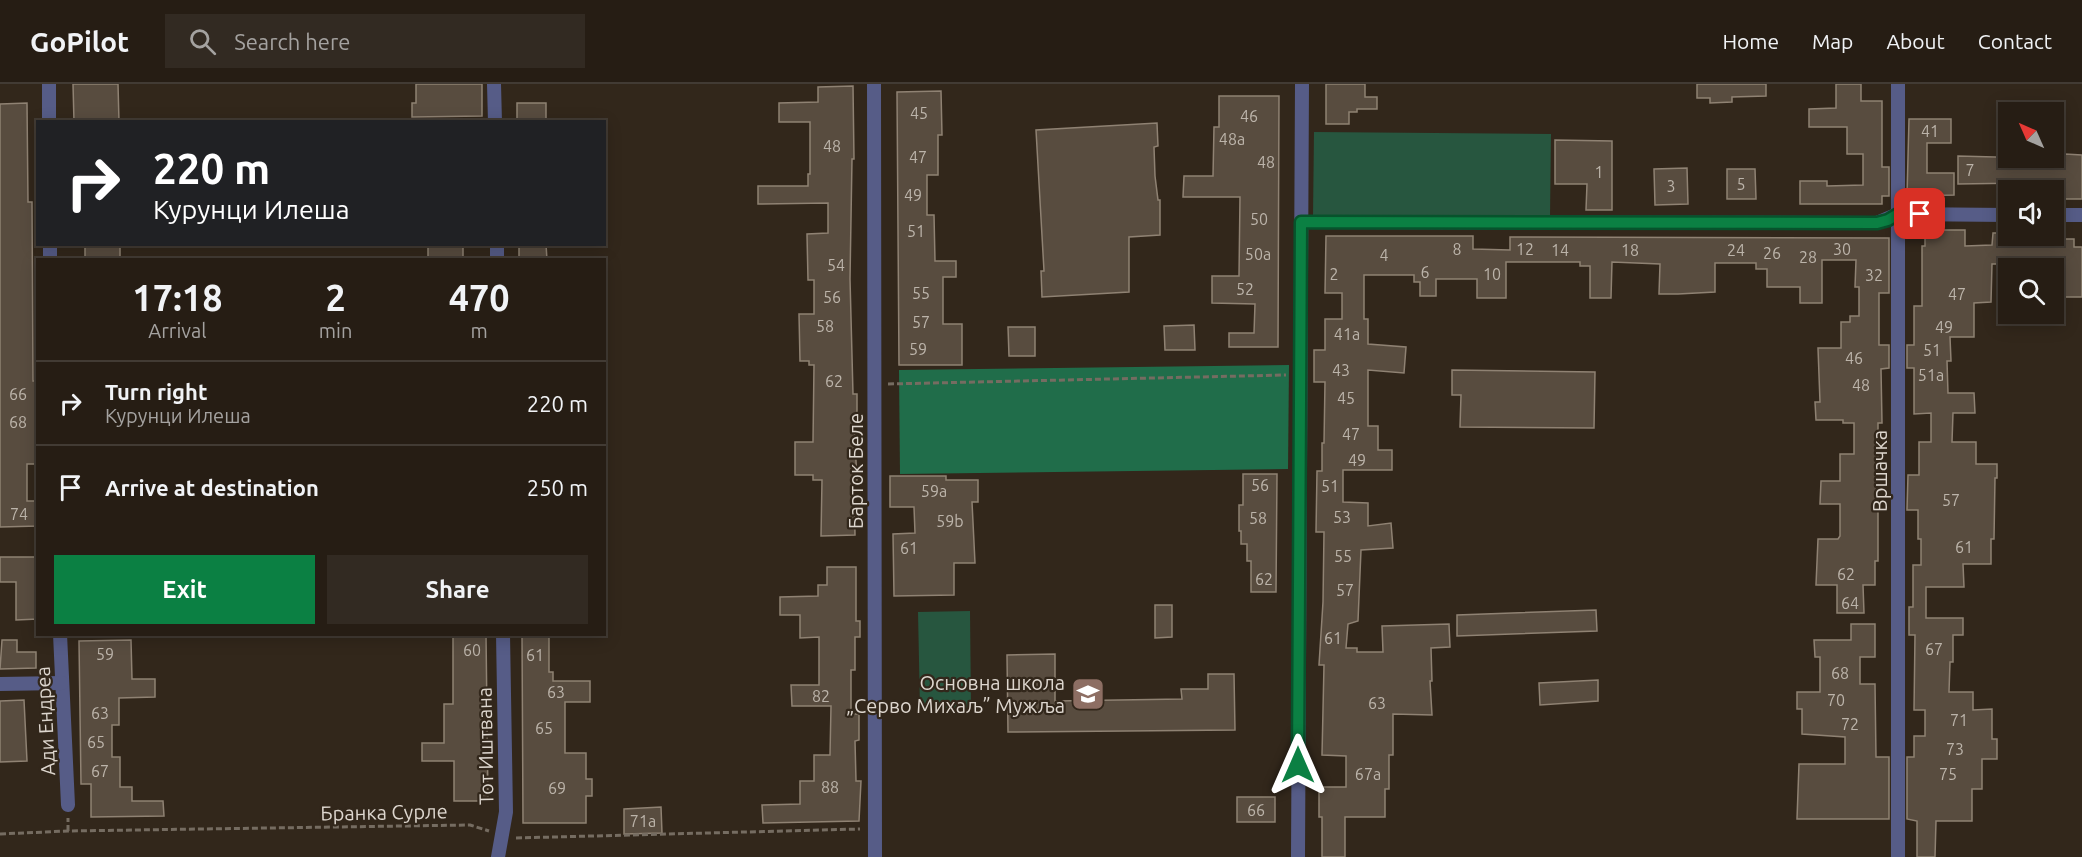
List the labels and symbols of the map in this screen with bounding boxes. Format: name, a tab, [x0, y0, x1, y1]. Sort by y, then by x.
north arrow	[1998, 102, 2064, 168]
house number: 45	[910, 104, 928, 122]
house number: 46	[1240, 107, 1258, 125]
house number: 41	[1921, 122, 1939, 140]
house number: 48a	[1219, 130, 1245, 148]
house number: 48	[823, 137, 841, 155]
house number: 47	[909, 148, 927, 166]
house number: 48	[1257, 153, 1275, 171]
house number: 7	[1965, 161, 1975, 179]
house number: 1	[1594, 163, 1604, 181]
house number: 5	[1736, 175, 1746, 193]
house number: 3	[1666, 177, 1676, 195]
house number: 49	[904, 186, 922, 204]
pin	[1894, 188, 1945, 239]
house number: 50	[1250, 210, 1268, 228]
house number: 51	[907, 222, 925, 240]
house number: 8	[1452, 240, 1462, 258]
house number: 12	[1516, 240, 1534, 258]
house number: 30	[1833, 240, 1851, 258]
house number: 14	[1551, 241, 1569, 259]
house number: 18	[1621, 241, 1639, 259]
house number: 24	[1727, 241, 1745, 259]
house number: 26	[1763, 244, 1781, 262]
house number: 50a	[1245, 245, 1271, 263]
house number: 4	[1379, 246, 1389, 264]
house number: 28	[1799, 248, 1817, 266]
house number: 54	[827, 256, 845, 274]
house number: 6	[1420, 263, 1430, 281]
house number: 2	[1329, 265, 1339, 283]
house number: 10	[1483, 265, 1501, 283]
house number: 32	[1865, 266, 1883, 284]
house number: 52	[1236, 280, 1254, 298]
house number: 55	[912, 284, 930, 302]
house number: 47	[1948, 285, 1966, 303]
house number: 56	[823, 288, 841, 306]
house number: 57	[912, 313, 930, 331]
house number: 58	[816, 317, 834, 335]
house number: 49	[1935, 318, 1953, 336]
house number: 41a	[1334, 325, 1360, 343]
house number: 59	[909, 340, 927, 358]
house number: 51	[1923, 341, 1941, 359]
house number: 46	[1845, 349, 1863, 367]
house number: 43	[1332, 361, 1350, 379]
house number: 51a	[1918, 366, 1944, 384]
house number: 62	[825, 372, 843, 390]
house number: 48	[1852, 376, 1870, 394]
house number: 66	[9, 385, 27, 403]
house number: 45	[1337, 389, 1355, 407]
house number: 68	[9, 413, 27, 431]
street label: Барток Беле	[844, 413, 867, 529]
house number: 47	[1342, 425, 1360, 443]
street label: Вршачка	[1868, 430, 1891, 512]
house number: 49	[1348, 451, 1366, 469]
house number: 56	[1251, 476, 1269, 494]
house number: 51	[1321, 477, 1339, 495]
house number: 59a	[921, 482, 947, 500]
house number: 57	[1942, 491, 1960, 509]
house number: 74	[10, 505, 28, 523]
house number: 53	[1333, 508, 1351, 526]
house number: 58	[1249, 509, 1267, 527]
house number: 59b	[936, 512, 964, 530]
house number: 61	[1955, 538, 1973, 556]
house number: 61	[900, 539, 918, 557]
house number: 55	[1334, 547, 1352, 565]
house number: 62	[1837, 565, 1855, 583]
house number: 62	[1255, 570, 1273, 588]
house number: 57	[1336, 581, 1354, 599]
house number: 64	[1841, 594, 1859, 612]
house number: 61	[1324, 629, 1342, 647]
house number: 67	[1925, 640, 1943, 658]
house number: 60	[463, 641, 481, 659]
house number: 59	[96, 645, 114, 663]
house number: 61	[526, 646, 544, 664]
house number: 68	[1831, 664, 1849, 682]
street label: Ади Ендреа	[31, 666, 59, 776]
place label: Основна школа „Серво Михаљ” Мужља	[846, 671, 1065, 717]
school or university icon: Основна школа „Серво Михаљ” Мужља	[1070, 676, 1106, 712]
house number: 63	[547, 683, 565, 701]
street label: Тот Иштвана	[472, 687, 498, 805]
house number: 82	[812, 687, 830, 705]
house number: 70	[1827, 691, 1845, 709]
house number: 63	[1368, 694, 1386, 712]
house number: 63	[91, 704, 109, 722]
house number: 71	[1950, 711, 1968, 729]
house number: 72	[1841, 715, 1859, 733]
house number: 65	[535, 719, 553, 737]
house number: 65	[87, 733, 105, 751]
position arrow	[1266, 733, 1330, 797]
house number: 73	[1946, 740, 1964, 758]
house number: 67	[91, 762, 109, 780]
house number: 67a	[1355, 765, 1381, 783]
house number: 75	[1939, 765, 1957, 783]
house number: 88	[821, 778, 839, 796]
house number: 69	[548, 779, 566, 797]
street label: Бранка Сурле	[320, 799, 448, 825]
house number: 66	[1247, 801, 1265, 819]
house number: 71a	[630, 812, 656, 830]

